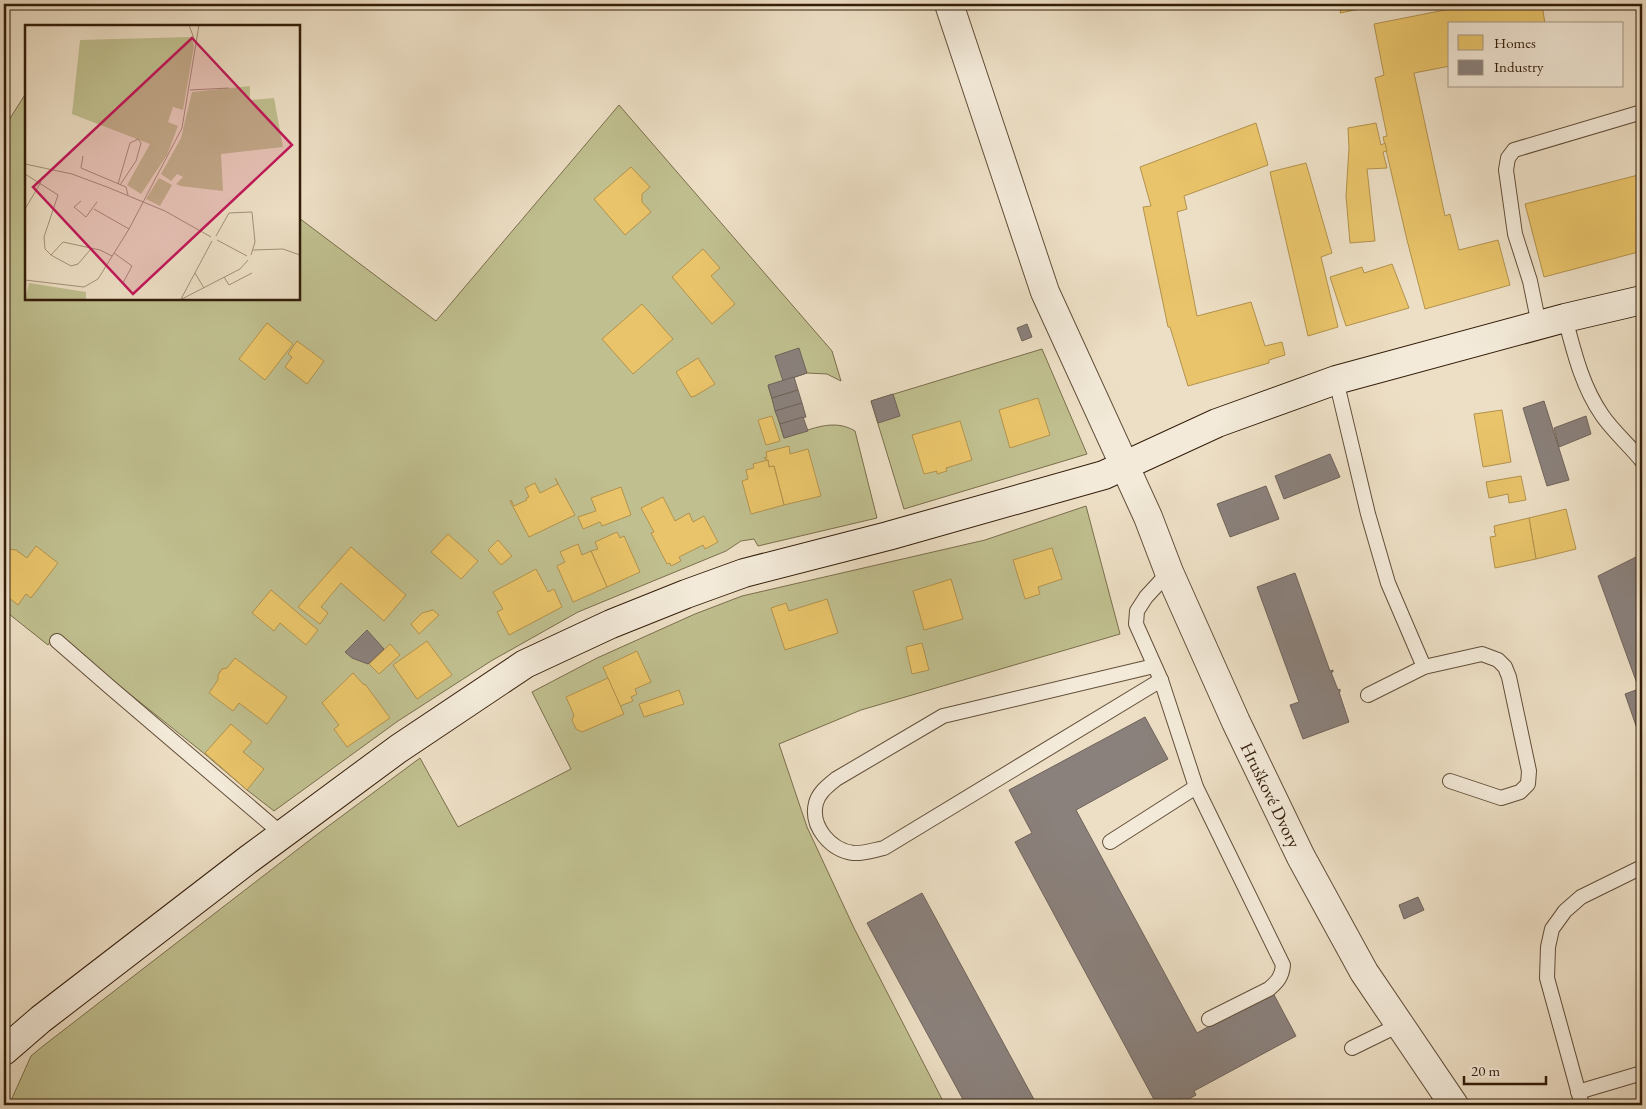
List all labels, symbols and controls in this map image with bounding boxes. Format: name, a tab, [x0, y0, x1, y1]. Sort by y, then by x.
legend	[1448, 22, 1624, 88]
inset map	[25, 25, 300, 300]
text: Homes	[1494, 33, 1536, 52]
text: Industry	[1494, 57, 1544, 76]
street label: Hruškové Dvory	[1235, 738, 1307, 852]
scale bar	[1464, 1054, 1546, 1086]
text: 20 m	[1471, 1061, 1500, 1080]

